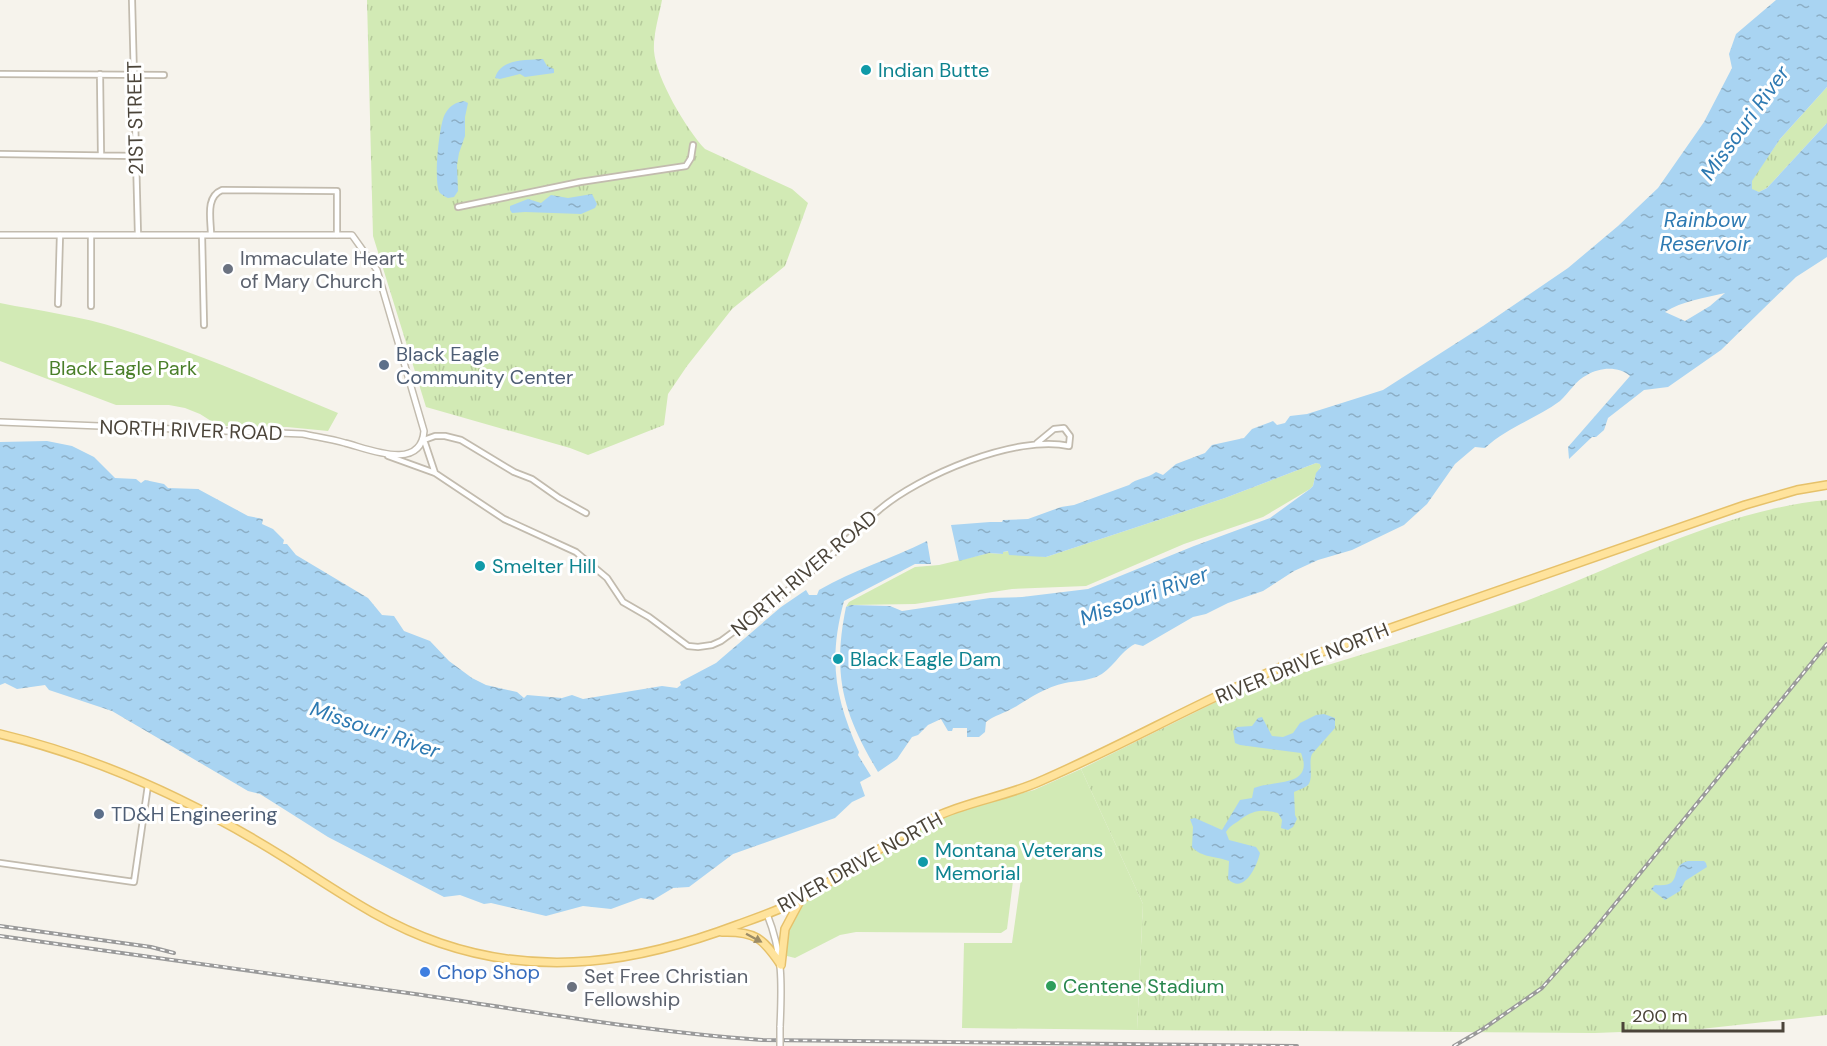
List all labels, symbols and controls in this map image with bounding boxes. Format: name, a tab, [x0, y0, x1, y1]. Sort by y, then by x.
place label: Indian Butte	[878, 57, 989, 83]
water label: Missouri River	[1694, 59, 1797, 186]
street label: 21ST STREET	[121, 61, 149, 175]
marker: Indian Butte	[859, 63, 873, 77]
water label: Rainbow Reservoir	[1660, 206, 1751, 258]
place label: Immaculate Heart of Mary Church	[240, 245, 405, 294]
marker: Immaculate Heart of Mary Church	[221, 262, 235, 276]
place label: Black Eagle Community Center	[396, 341, 573, 390]
park label: Black Eagle Park	[49, 355, 197, 381]
marker: Black Eagle Community Center	[377, 358, 391, 372]
street label: NORTH RIVER ROAD	[99, 414, 283, 446]
street label: NORTH RIVER ROAD	[725, 504, 883, 642]
place label: Smelter Hill	[492, 553, 596, 579]
marker: Smelter Hill	[473, 559, 487, 573]
water label: Missouri River	[1076, 559, 1213, 632]
street label: RIVER DRIVE NORTH	[1211, 616, 1393, 710]
place label: Black Eagle Dam	[850, 646, 1001, 672]
marker: Black Eagle Dam	[831, 652, 845, 666]
water label: Missouri River	[307, 695, 445, 766]
place label: TD&H Engineering	[111, 801, 277, 827]
street label: RIVER DRIVE NORTH	[773, 806, 947, 918]
marker: TD&H Engineering	[92, 807, 106, 821]
place label: Montana Veterans Memorial	[935, 837, 1103, 886]
marker: Montana Veterans Memorial	[916, 855, 930, 869]
one-way arrow	[745, 932, 763, 942]
place label: Chop Shop	[437, 959, 540, 985]
place label: Set Free Christian Fellowship	[584, 963, 748, 1012]
marker: Chop Shop	[418, 965, 432, 979]
place label: Centene Stadium	[1063, 973, 1224, 999]
marker: Centene Stadium	[1044, 979, 1058, 993]
marker: Set Free Christian Fellowship	[565, 980, 579, 994]
scale bar	[1623, 995, 1784, 1033]
text: 200 m	[1632, 1004, 1688, 1028]

